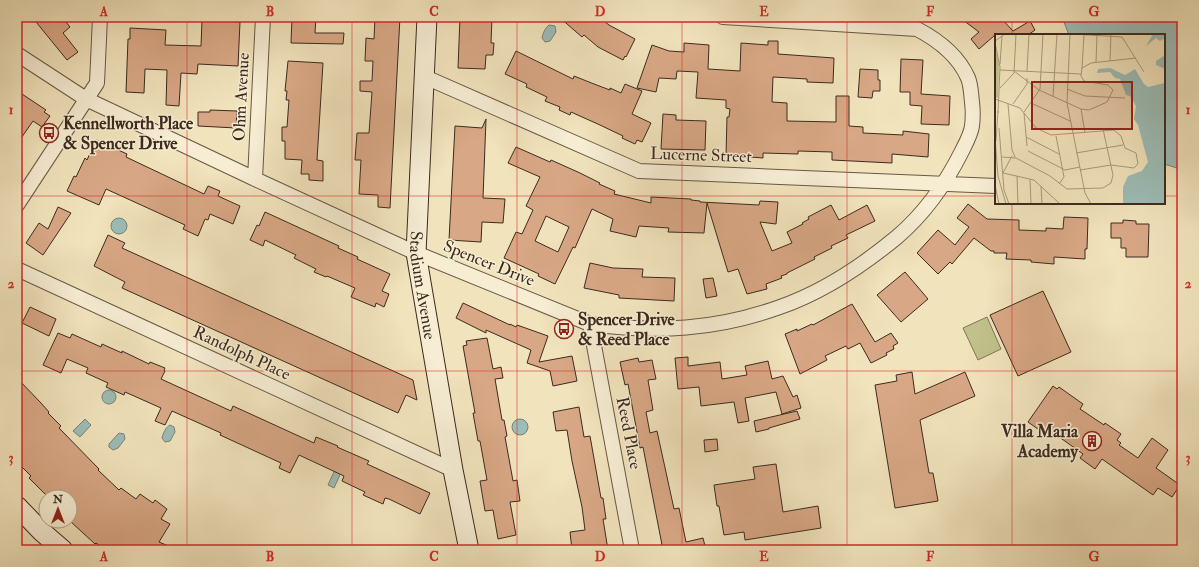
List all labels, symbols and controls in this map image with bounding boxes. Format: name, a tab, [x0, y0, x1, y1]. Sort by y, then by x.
text: A	[99, 4, 109, 20]
text: B	[266, 4, 274, 20]
text: C	[429, 4, 439, 20]
text: D	[595, 4, 606, 20]
text: E	[759, 4, 769, 20]
text: F	[926, 4, 935, 20]
text: G	[1089, 4, 1100, 20]
inset map	[995, 34, 1165, 204]
street label: Ohm Avenue	[228, 52, 254, 142]
text: 1	[9, 102, 14, 118]
text: 1	[1186, 102, 1191, 118]
place label: Kennellworth Place & Spencer Drive	[63, 113, 194, 155]
bus stop icon: Kennellworth Place & Spencer Drive	[38, 122, 60, 144]
street label: Lucerne Street	[650, 143, 753, 167]
street label: Stadium Avenue	[405, 230, 441, 341]
street label: Spencer Drive	[440, 235, 538, 292]
text: 2	[8, 276, 15, 292]
text: 2	[1185, 276, 1192, 292]
place label: Spencer Drive & Reed Place	[578, 309, 676, 350]
bus stop icon: Spencer Drive & Reed Place	[553, 318, 575, 340]
street label: Randolph Place	[190, 321, 294, 386]
street label: Reed Place	[612, 395, 646, 471]
place label: Villa Maria Academy	[1000, 421, 1079, 463]
building icon: Villa Maria Academy	[1081, 430, 1103, 452]
text: 3	[9, 450, 14, 466]
text: 3	[1186, 450, 1191, 466]
north arrow	[38, 489, 78, 529]
text: N	[52, 493, 64, 506]
text: A	[99, 549, 109, 565]
text: B	[266, 549, 274, 565]
text: C	[429, 549, 439, 565]
text: D	[595, 549, 606, 565]
text: E	[759, 549, 769, 565]
text: F	[926, 549, 935, 565]
text: G	[1089, 549, 1100, 565]

